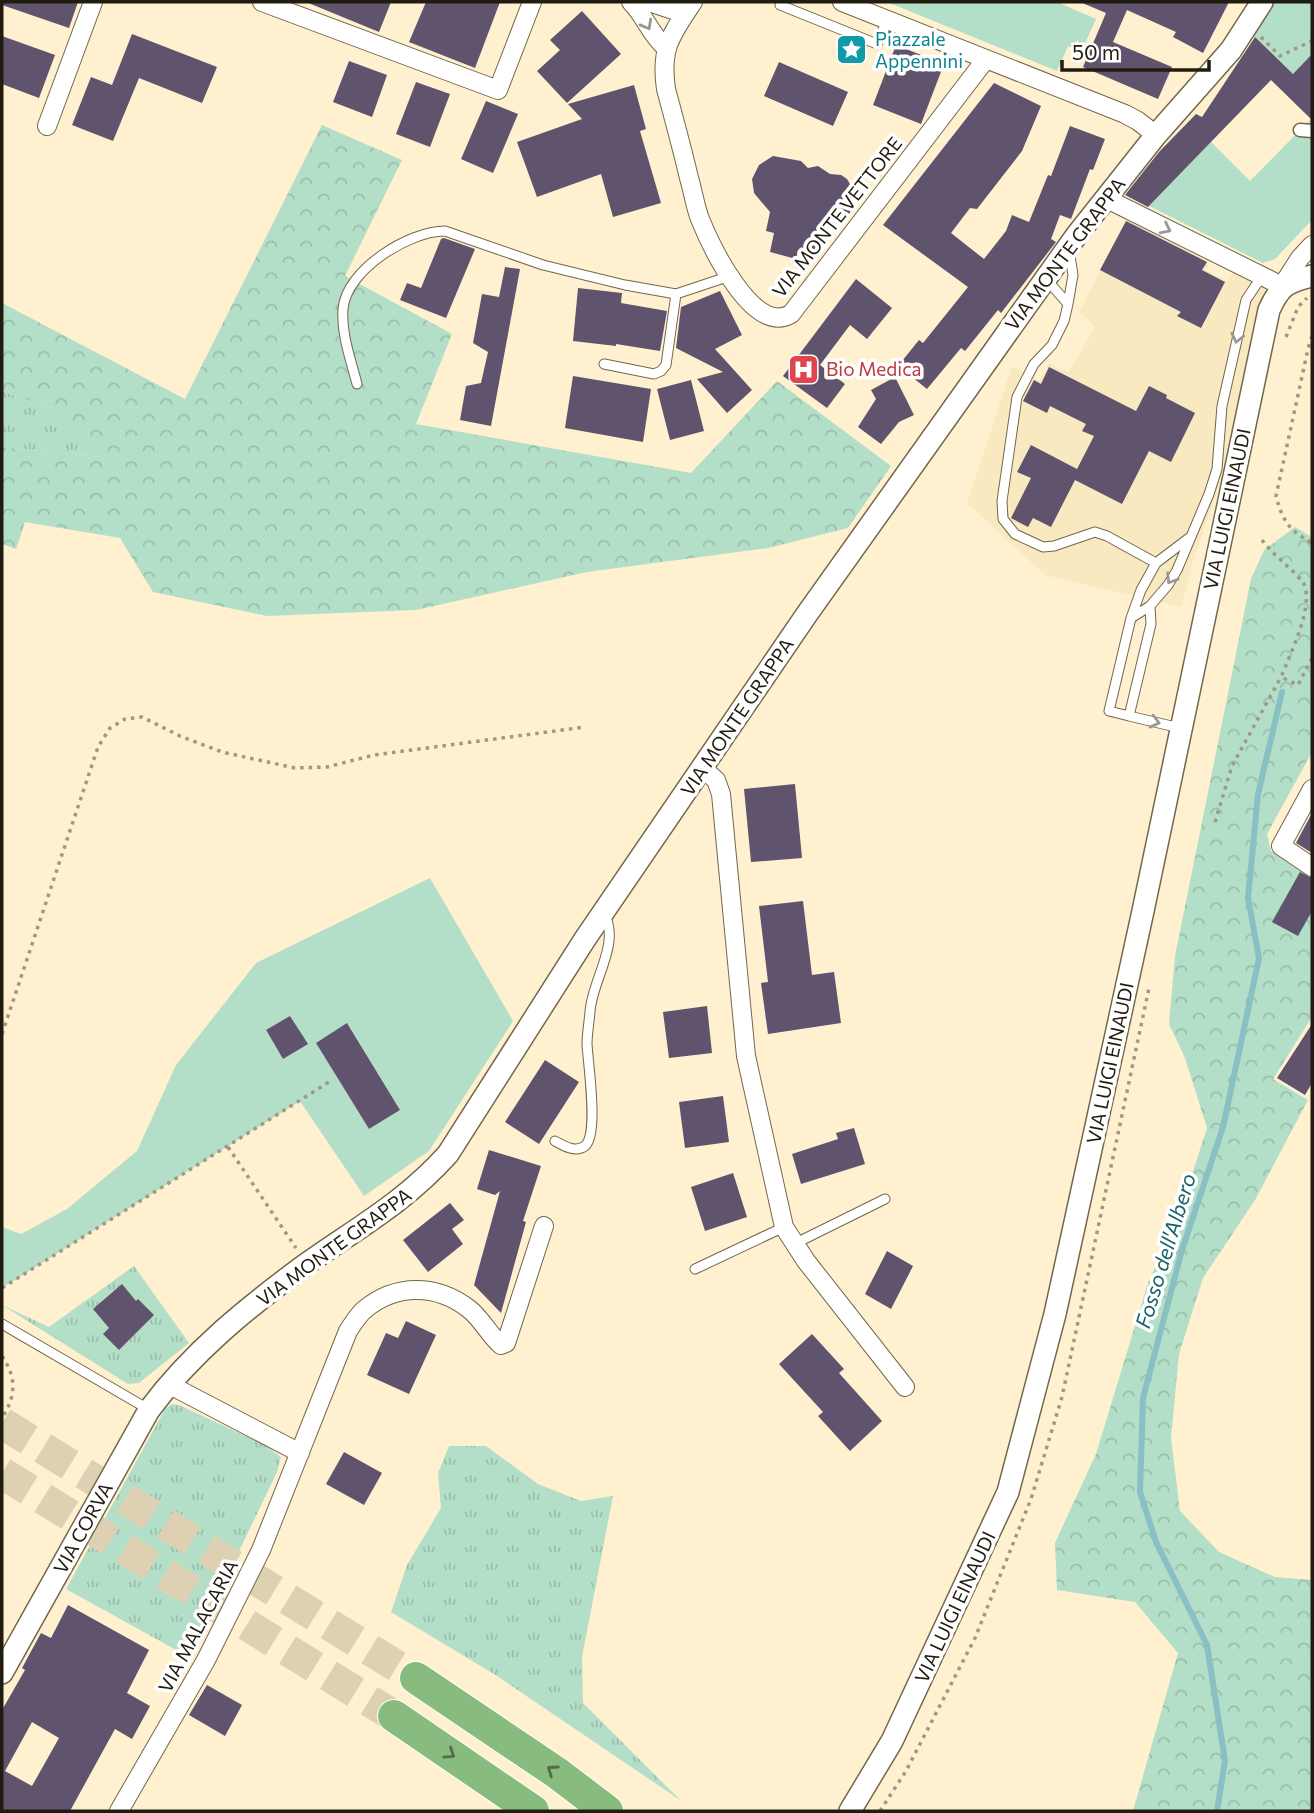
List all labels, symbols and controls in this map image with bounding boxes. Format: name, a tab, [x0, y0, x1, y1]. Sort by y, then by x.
one-way arrow	[639, 18, 652, 30]
place label: Piazzale Appennini	[875, 27, 963, 72]
scale bar	[1062, 28, 1209, 72]
place icon: Piazzale Appennini	[835, 33, 869, 67]
text: 50 m	[1072, 39, 1120, 64]
street label: VIA MONTE VETTORE	[767, 132, 906, 302]
street label: VIA MONTE GRAPPA	[1000, 173, 1130, 335]
one-way arrow	[1159, 220, 1171, 234]
one-way arrow	[1231, 332, 1245, 344]
hospital icon: Bio Medica	[786, 352, 820, 386]
place label: Bio Medica	[826, 357, 922, 380]
street label: VIA LUIGI EINAUDI	[1198, 426, 1255, 592]
one-way arrow	[1167, 571, 1180, 584]
street label: VIA MONTE GRAPPA	[675, 633, 798, 800]
one-way arrow	[1149, 714, 1161, 728]
street label: VIA LUIGI EINAUDI	[1081, 980, 1138, 1146]
water label: Fosso dell'Albero	[1129, 1170, 1200, 1331]
street label: VIA MONTE GRAPPA	[252, 1183, 416, 1310]
street label: VIA CORVA	[48, 1478, 117, 1577]
street label: VIA LUIGI EINAUDI	[909, 1527, 1000, 1686]
street label: VIA MALACARIA	[153, 1555, 242, 1696]
one-way arrow	[442, 1746, 455, 1758]
one-way arrow	[547, 1766, 560, 1778]

